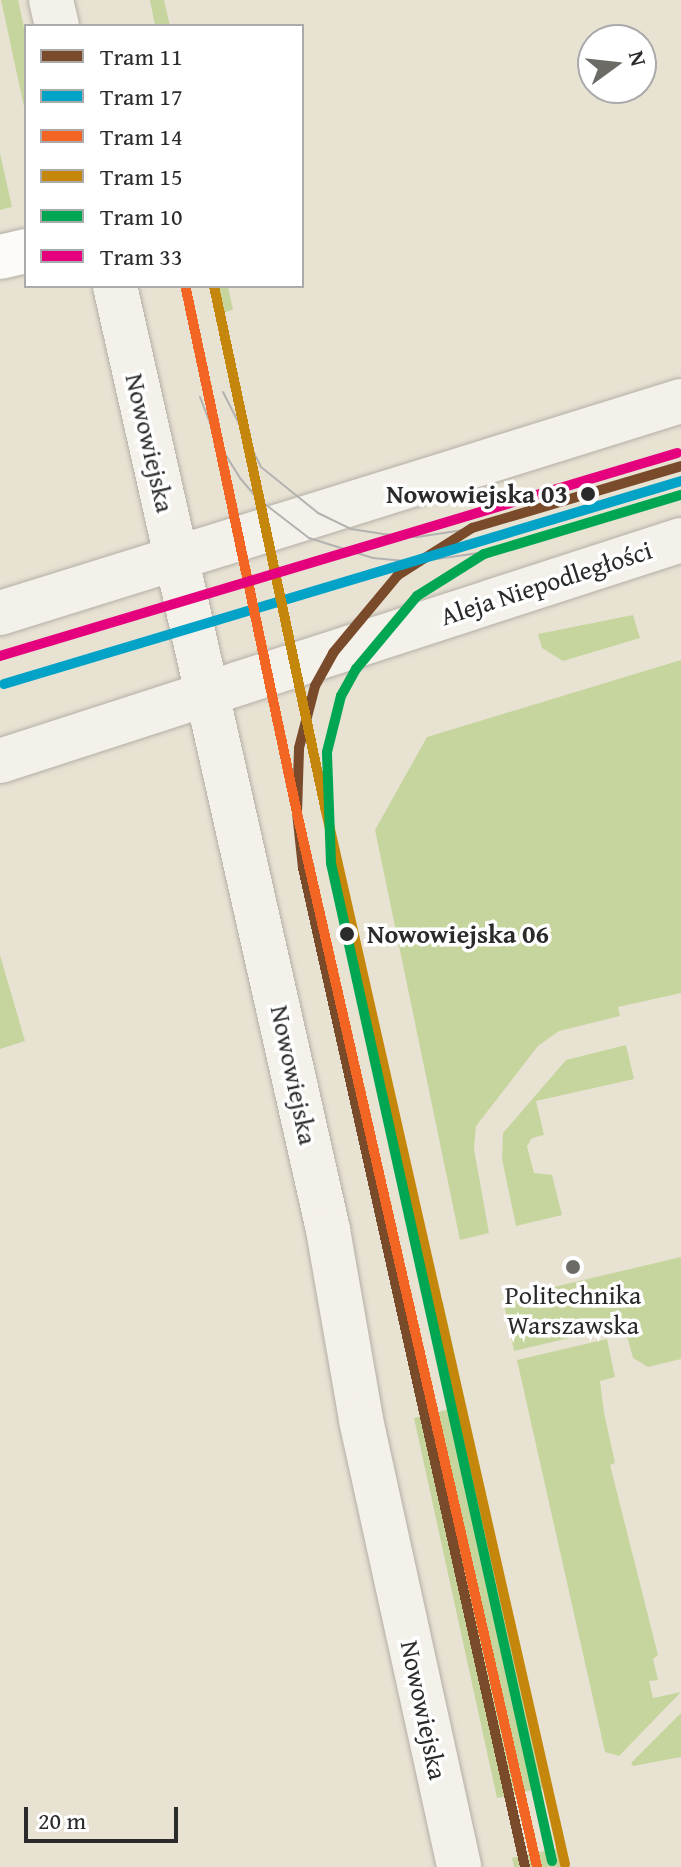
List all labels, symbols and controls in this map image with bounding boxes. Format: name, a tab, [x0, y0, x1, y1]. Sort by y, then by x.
legend	[24, 24, 304, 288]
north arrow	[577, 24, 657, 104]
text: Tram 11	[100, 39, 182, 74]
text: N	[621, 47, 656, 70]
text: Tram 17	[100, 79, 182, 114]
text: Tram 14	[100, 119, 182, 154]
text: Tram 15	[100, 159, 182, 194]
text: Tram 10	[100, 199, 182, 234]
text: Tram 33	[100, 239, 182, 274]
street label: Nowowiejska	[119, 371, 181, 515]
place label: Nowowiejska 03	[386, 478, 568, 510]
marker: Nowowiejska 03	[575, 481, 601, 507]
street label: Aleja Niepodległości	[436, 534, 656, 632]
place label: Nowowiejska 06	[367, 918, 549, 950]
marker: Nowowiejska 06	[334, 921, 360, 947]
street label: Nowowiejska	[264, 1003, 324, 1147]
marker: Politechnika Warszawska	[564, 1258, 582, 1276]
place label: Politechnika Warszawska	[505, 1279, 641, 1340]
street label: Nowowiejska	[394, 1638, 454, 1782]
scale bar	[28, 1791, 182, 1841]
text: 20 m	[38, 1803, 86, 1838]

